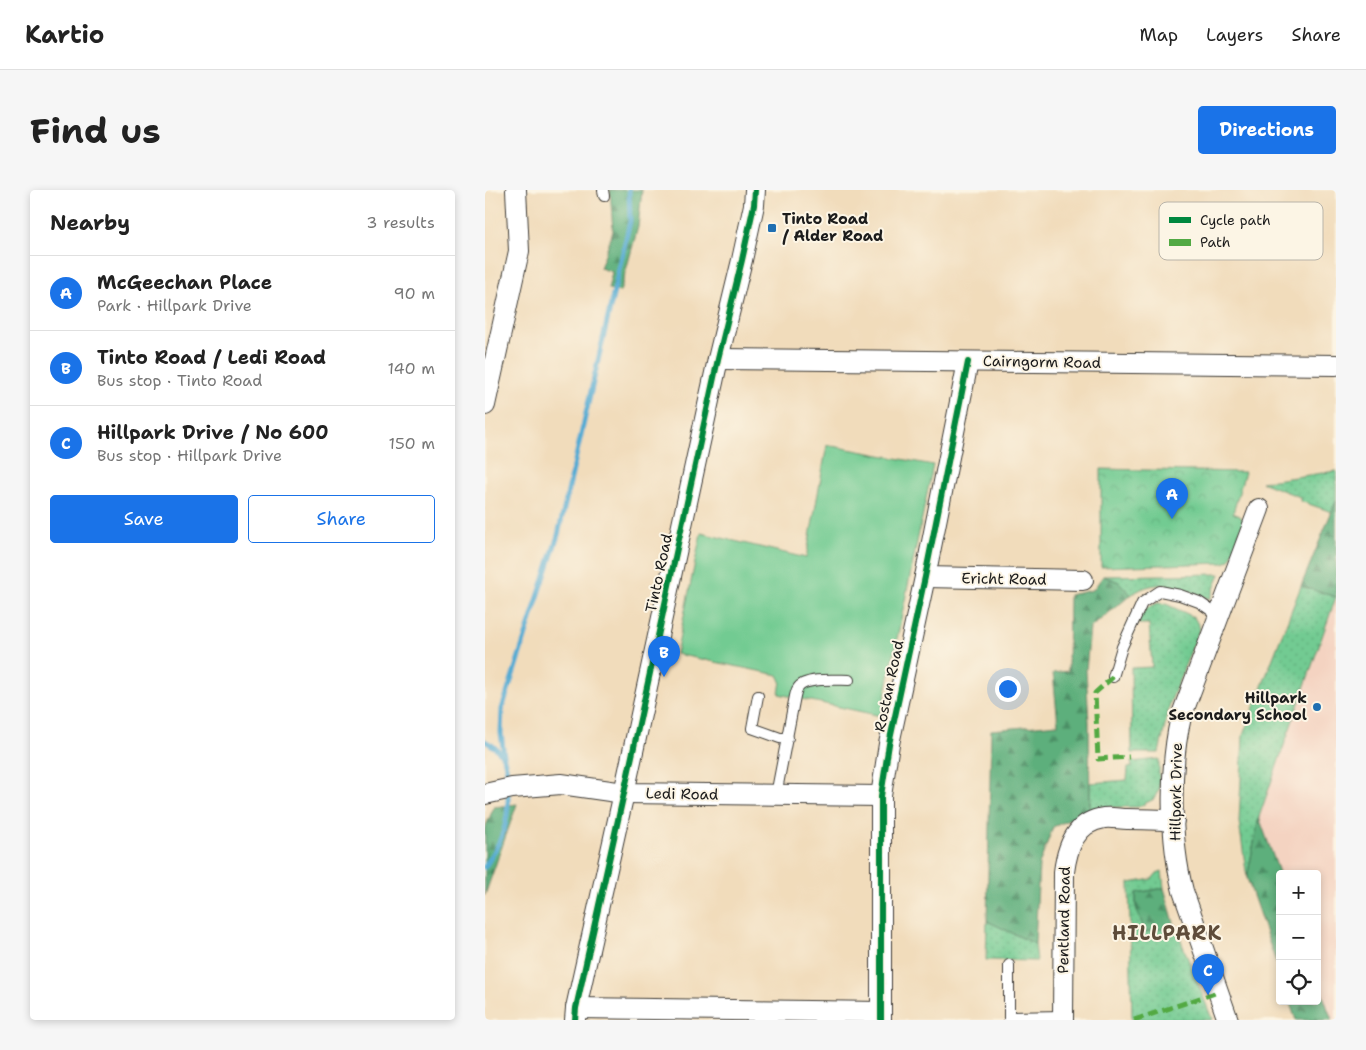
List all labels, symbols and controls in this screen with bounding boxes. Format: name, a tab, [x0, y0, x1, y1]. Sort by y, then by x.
text: Kartio	[25, 19, 104, 51]
text: Map	[1140, 23, 1178, 47]
text: Layers	[1206, 23, 1263, 47]
text: Share	[1291, 23, 1341, 47]
button: Directions	[1198, 106, 1336, 154]
text: Find us	[30, 107, 161, 154]
legend	[1159, 202, 1323, 260]
text: Nearby	[50, 209, 130, 237]
place label: Tinto Road / Alder Road	[782, 209, 883, 246]
text: Cycle path	[1200, 211, 1271, 229]
text: 3 results	[366, 212, 435, 233]
marker: Tinto Road / Alder Road	[766, 222, 778, 234]
text: Path	[1200, 233, 1231, 251]
text: McGeechan Place	[97, 270, 272, 295]
text: A	[60, 283, 72, 304]
text: 90 m	[394, 283, 435, 304]
text: Park · Hillpark Drive	[97, 295, 252, 316]
text: Tinto Road / Ledi Road	[97, 345, 326, 370]
street label: Cairngorm Road	[983, 351, 1102, 373]
text: B	[61, 358, 71, 379]
text: 140 m	[388, 358, 435, 379]
text: Bus stop · Tinto Road	[97, 370, 262, 391]
text: Hillpark Drive / No 600	[97, 420, 329, 445]
text: C	[61, 433, 71, 454]
text: 150 m	[388, 433, 435, 454]
text: Bus stop · Hillpark Drive	[97, 445, 282, 466]
pin: A	[1156, 478, 1188, 519]
button: Save	[50, 495, 238, 543]
button: Share	[248, 495, 435, 543]
street label: Tinto Road	[641, 531, 677, 614]
street label: Ericht Road	[961, 568, 1047, 590]
pin: B	[648, 636, 680, 677]
street label: Rostan Road	[870, 638, 909, 734]
your location	[995, 676, 1021, 702]
place label: Hillpark Secondary School	[1168, 688, 1307, 725]
marker: Hillpark Secondary School	[1311, 701, 1323, 713]
street label: Hillpark Drive	[1165, 743, 1187, 841]
street label: Ledi Road	[645, 783, 719, 805]
street label: Pentland Road	[1053, 866, 1075, 974]
map controls	[1276, 870, 1321, 1005]
button: +	[1276, 870, 1321, 915]
button: −	[1276, 915, 1321, 960]
district label: HILLPARK	[1112, 920, 1222, 946]
pin: C	[1192, 954, 1224, 995]
button: locate	[1276, 960, 1321, 1005]

